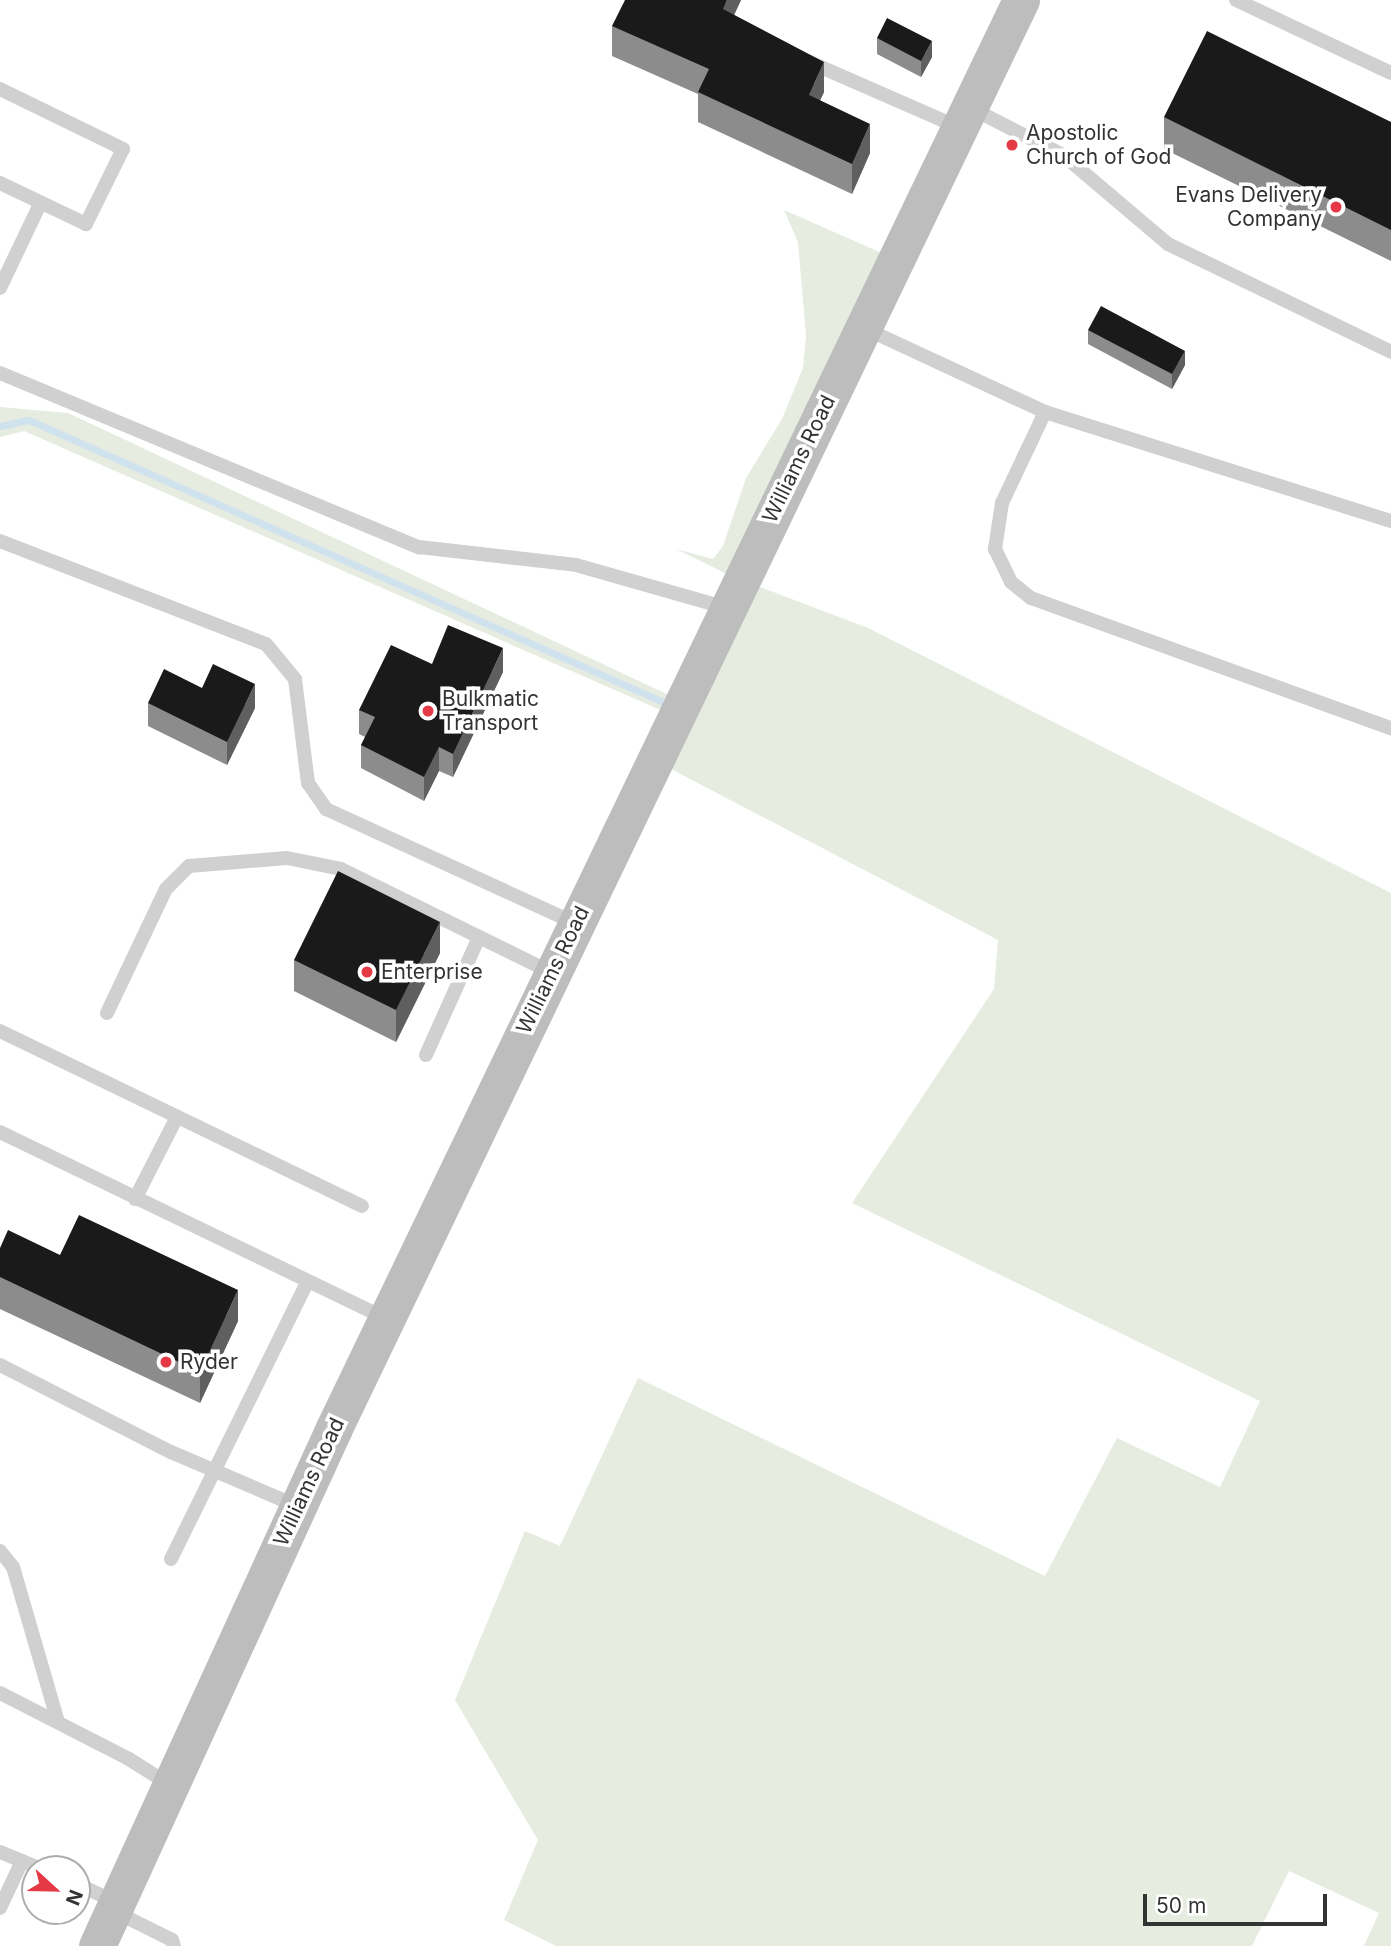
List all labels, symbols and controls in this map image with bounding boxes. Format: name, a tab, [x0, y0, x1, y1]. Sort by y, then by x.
place label: Apostolic Church of God	[1026, 120, 1171, 170]
marker: Apostolic Church of God	[1004, 137, 1020, 153]
place label: Evans Delivery Company	[1175, 182, 1322, 232]
marker: Evans Delivery Company	[1328, 199, 1344, 215]
street label: Williams Road	[757, 391, 841, 527]
place label: Bulkmatic Transport	[442, 686, 539, 736]
marker: Bulkmatic Transport	[420, 703, 436, 719]
street label: Williams Road	[511, 902, 595, 1038]
place label: Enterprise	[381, 959, 483, 985]
marker: Enterprise	[359, 964, 375, 980]
place label: Ryder	[180, 1349, 238, 1375]
marker: Ryder	[158, 1354, 174, 1370]
street label: Williams Road	[268, 1414, 350, 1550]
north arrow	[21, 1855, 91, 1925]
scale bar	[1146, 1880, 1330, 1924]
text: N	[61, 1886, 87, 1908]
text: 50 m	[1156, 1893, 1206, 1918]

